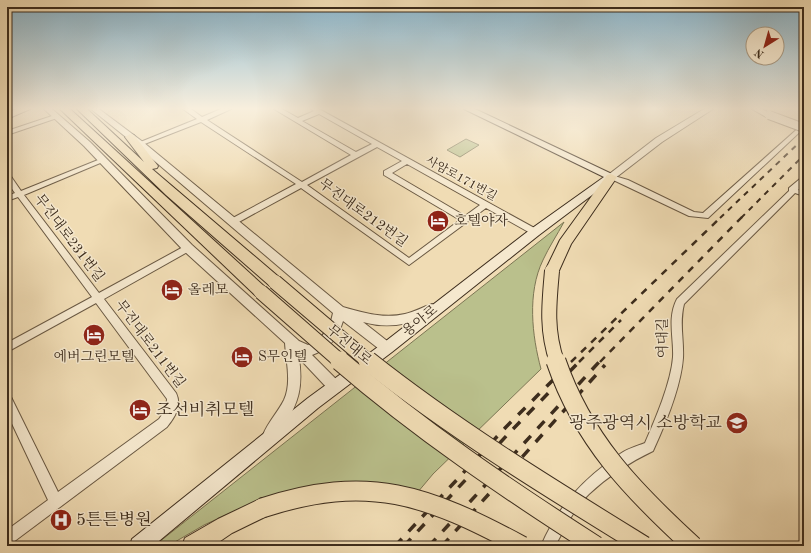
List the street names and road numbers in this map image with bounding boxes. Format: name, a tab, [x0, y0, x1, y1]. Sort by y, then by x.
street label: 사암로171번길	[424, 154, 499, 203]
street label: 무진대로212번길	[316, 176, 410, 250]
street label: 무진대로231번길	[32, 191, 107, 284]
street label: 무진대로211번길	[113, 297, 188, 390]
street label: 용아로	[399, 302, 441, 339]
street label: 여대길	[655, 318, 670, 358]
street label: 무진대로	[324, 321, 375, 368]

